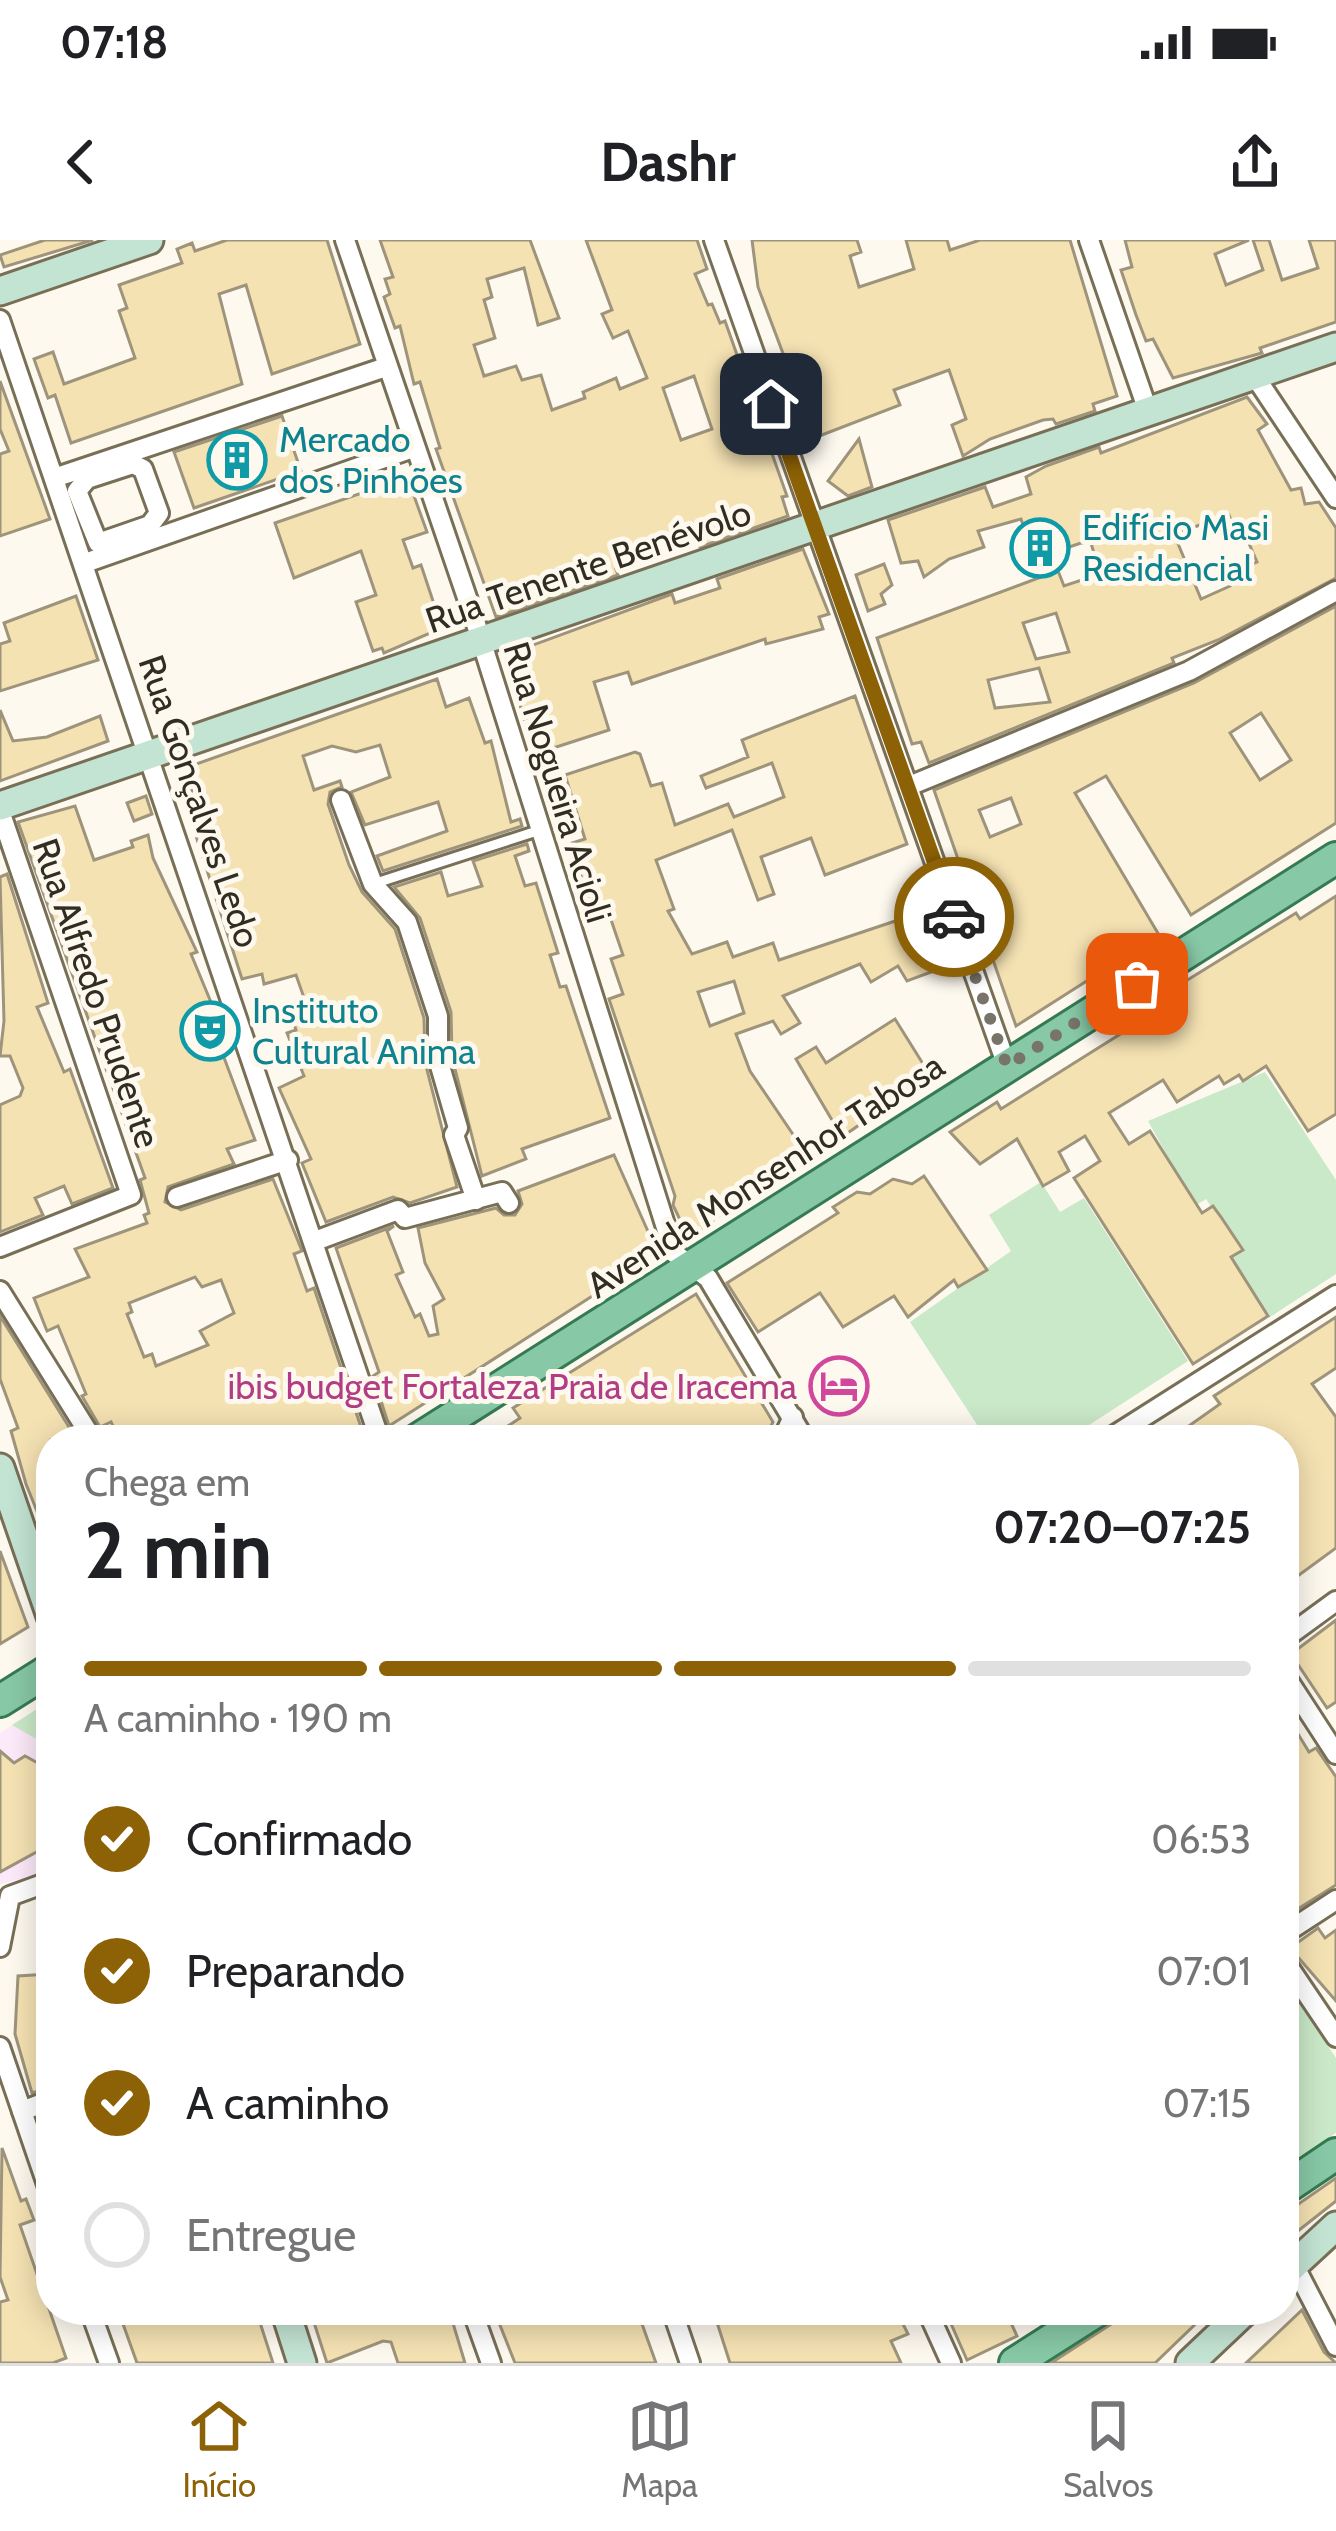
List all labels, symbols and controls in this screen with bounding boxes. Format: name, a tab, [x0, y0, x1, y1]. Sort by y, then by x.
text: 07:18	[60, 15, 169, 69]
icon: back	[48, 129, 114, 195]
text: Dashr	[600, 129, 736, 195]
icon: share	[1222, 129, 1288, 195]
pin	[720, 353, 822, 455]
icon: home	[738, 371, 804, 437]
place label: Mercado dos Pinhões	[279, 417, 463, 502]
building icon: Mercado dos Pinhões	[206, 429, 268, 491]
street label: Rua Tenente Benévolo	[420, 490, 756, 642]
place label: Edifício Masi Residencial	[1082, 505, 1269, 590]
building icon: Edifício Masi Residencial	[1009, 517, 1071, 579]
street label: Rua Nogueira Acioli	[494, 636, 622, 928]
street label: Rua Gonçalves Ledo	[129, 649, 271, 953]
street label: Rua Alfredo Prudente	[23, 833, 171, 1153]
courier	[894, 857, 1014, 977]
icon: car	[921, 884, 987, 950]
pin	[1086, 933, 1188, 1035]
icon: bag	[1104, 951, 1170, 1017]
place label: Instituto Cultural Anima	[252, 988, 476, 1073]
theatre icon: Instituto Cultural Anima	[179, 1000, 241, 1062]
street label: Avenida Monsenhor Tabosa	[578, 1043, 952, 1307]
hotel icon: ibis budget Fortaleza Praia de Iracema	[808, 1355, 870, 1417]
place label: ibis budget Fortaleza Praia de Iracema	[228, 1364, 797, 1408]
text: Chega em	[84, 1458, 250, 1506]
text: 07:20–07:25	[993, 1500, 1251, 1554]
text: 2 min	[84, 1503, 272, 1598]
text: A caminho · 190 m	[84, 1694, 392, 1742]
icon: check	[84, 1806, 150, 1872]
text: Confirmado	[186, 1812, 412, 1866]
text: 06:53	[1151, 1815, 1251, 1863]
icon: check	[84, 1938, 150, 2004]
text: Preparando	[186, 1944, 405, 1998]
text: 07:01	[1157, 1947, 1251, 1995]
icon: check	[84, 2070, 150, 2136]
text: A caminho	[186, 2076, 389, 2130]
text: 07:15	[1163, 2079, 1251, 2127]
text: Entregue	[186, 2208, 356, 2262]
tab: Início	[183, 2393, 256, 2505]
tab: Mapa	[621, 2393, 698, 2505]
tab: Salvos	[1063, 2393, 1153, 2505]

